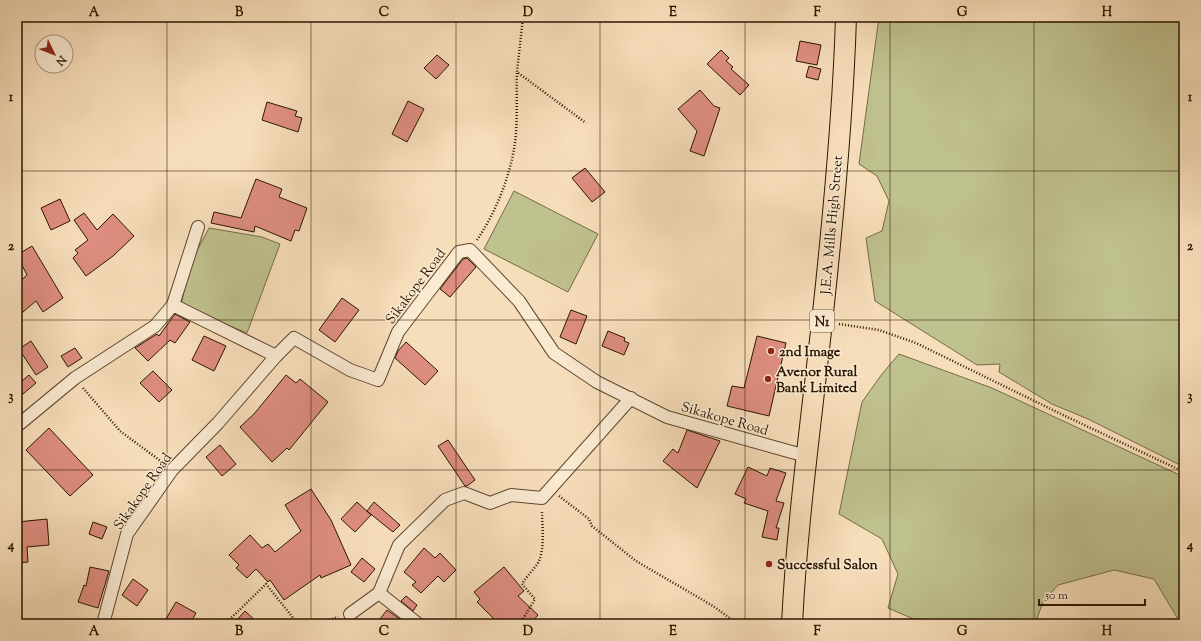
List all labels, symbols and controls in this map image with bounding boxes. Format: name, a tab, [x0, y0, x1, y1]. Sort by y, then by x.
text: A	[89, 4, 100, 22]
text: B	[235, 4, 244, 22]
text: C	[379, 4, 389, 22]
text: D	[523, 4, 533, 22]
text: E	[669, 4, 677, 22]
text: F	[813, 4, 821, 22]
text: G	[957, 4, 968, 22]
text: H	[1102, 4, 1113, 22]
north arrow	[34, 34, 74, 74]
text: N	[52, 51, 70, 69]
text: 1	[9, 89, 14, 107]
text: 1	[1188, 89, 1193, 107]
street label: J.E.A. Mills High Street	[817, 154, 849, 297]
text: 2	[8, 238, 15, 256]
text: 2	[1187, 238, 1194, 256]
street label: Sikakope Road	[382, 245, 452, 329]
road number: N1	[810, 310, 834, 332]
place label: 2nd Image	[779, 343, 841, 363]
marker: 2nd Image	[766, 346, 776, 356]
place label: Avenor Rural Bank Limited	[776, 363, 857, 399]
marker: Avenor Rural Bank Limited	[763, 374, 773, 384]
text: 3	[8, 388, 14, 406]
text: 3	[1187, 388, 1193, 406]
street label: Sikakope Road	[678, 398, 771, 442]
street label: Sikakope Road	[110, 449, 178, 535]
text: 4	[7, 537, 15, 555]
text: 4	[1186, 537, 1194, 555]
place label: Successful Salon	[777, 556, 879, 576]
marker: Successful Salon	[764, 559, 774, 569]
scale bar	[1039, 581, 1145, 607]
text: 50 m	[1044, 587, 1068, 605]
text: A	[89, 623, 100, 641]
text: B	[235, 623, 244, 641]
text: C	[379, 623, 389, 641]
text: D	[523, 623, 533, 641]
text: E	[669, 623, 677, 641]
text: F	[813, 623, 821, 641]
text: G	[957, 623, 968, 641]
text: H	[1102, 623, 1113, 641]

